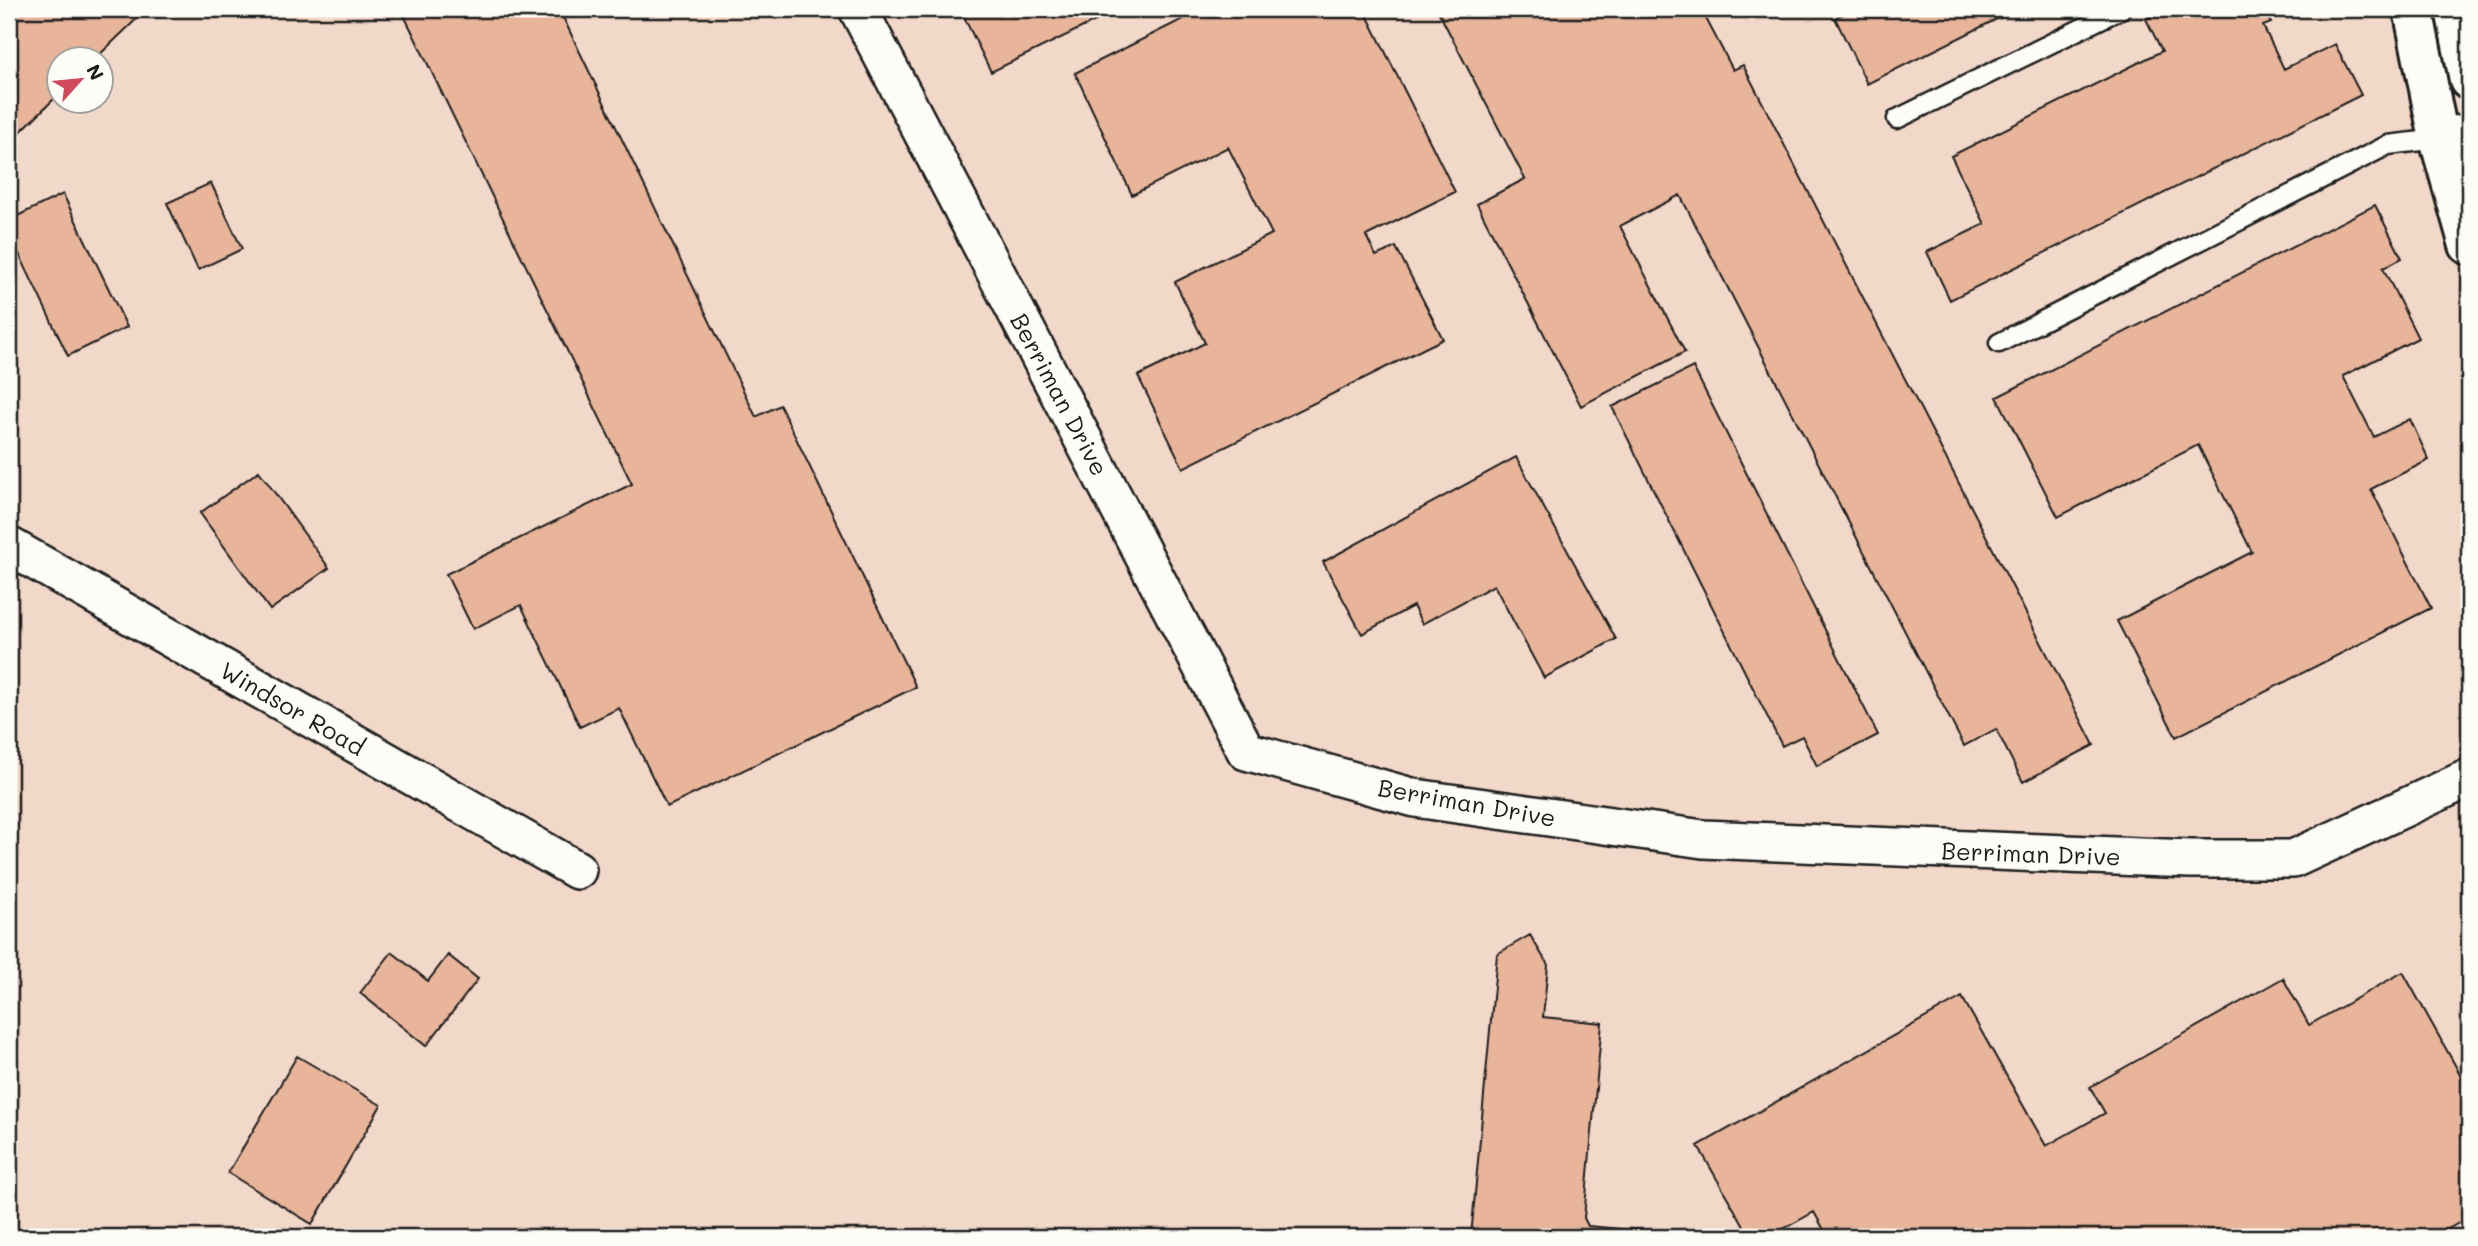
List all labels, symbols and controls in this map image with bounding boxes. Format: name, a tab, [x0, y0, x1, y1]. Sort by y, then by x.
north arrow	[46, 46, 116, 116]
text: N	[81, 60, 110, 84]
street label: Berriman Drive	[1004, 307, 1116, 481]
street label: Windsor Road	[215, 654, 371, 762]
street label: Berriman Drive	[1376, 771, 1558, 833]
street label: Berriman Drive	[1941, 834, 2121, 872]

